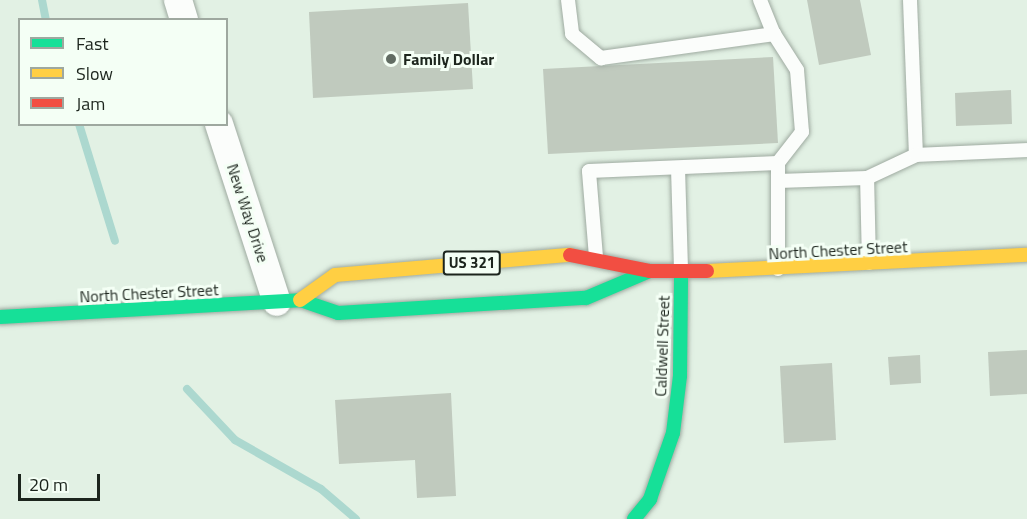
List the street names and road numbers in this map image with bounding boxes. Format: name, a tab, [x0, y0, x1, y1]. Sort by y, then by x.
street label: New Way Drive	[223, 161, 273, 265]
street label: North Chester Street	[768, 237, 908, 263]
road number: US 321	[442, 251, 502, 275]
street label: North Chester Street	[79, 280, 219, 306]
street label: Caldwell Street	[651, 295, 673, 397]

